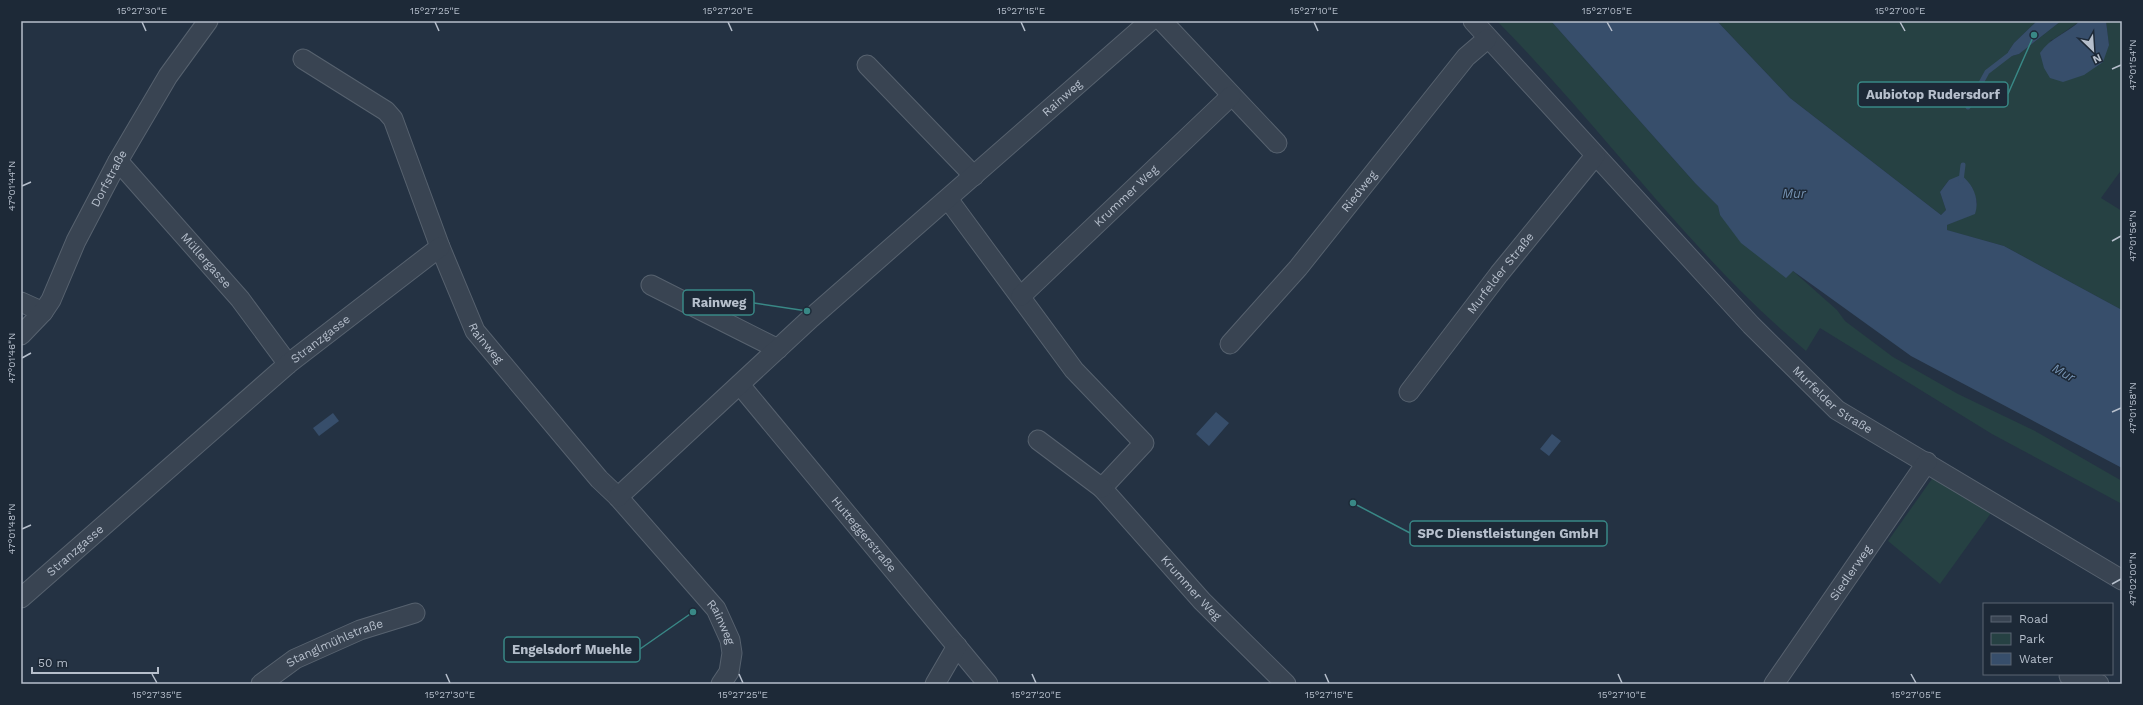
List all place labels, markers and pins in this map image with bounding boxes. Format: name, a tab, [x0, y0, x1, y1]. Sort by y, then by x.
callout: Aubiotop Rudersdorf	[1858, 82, 2008, 107]
callout: Rainweg	[683, 290, 754, 315]
callout: SPC Dienstleistungen GmbH	[1410, 521, 1607, 546]
callout: Engelsdorf Muehle	[504, 637, 640, 662]

